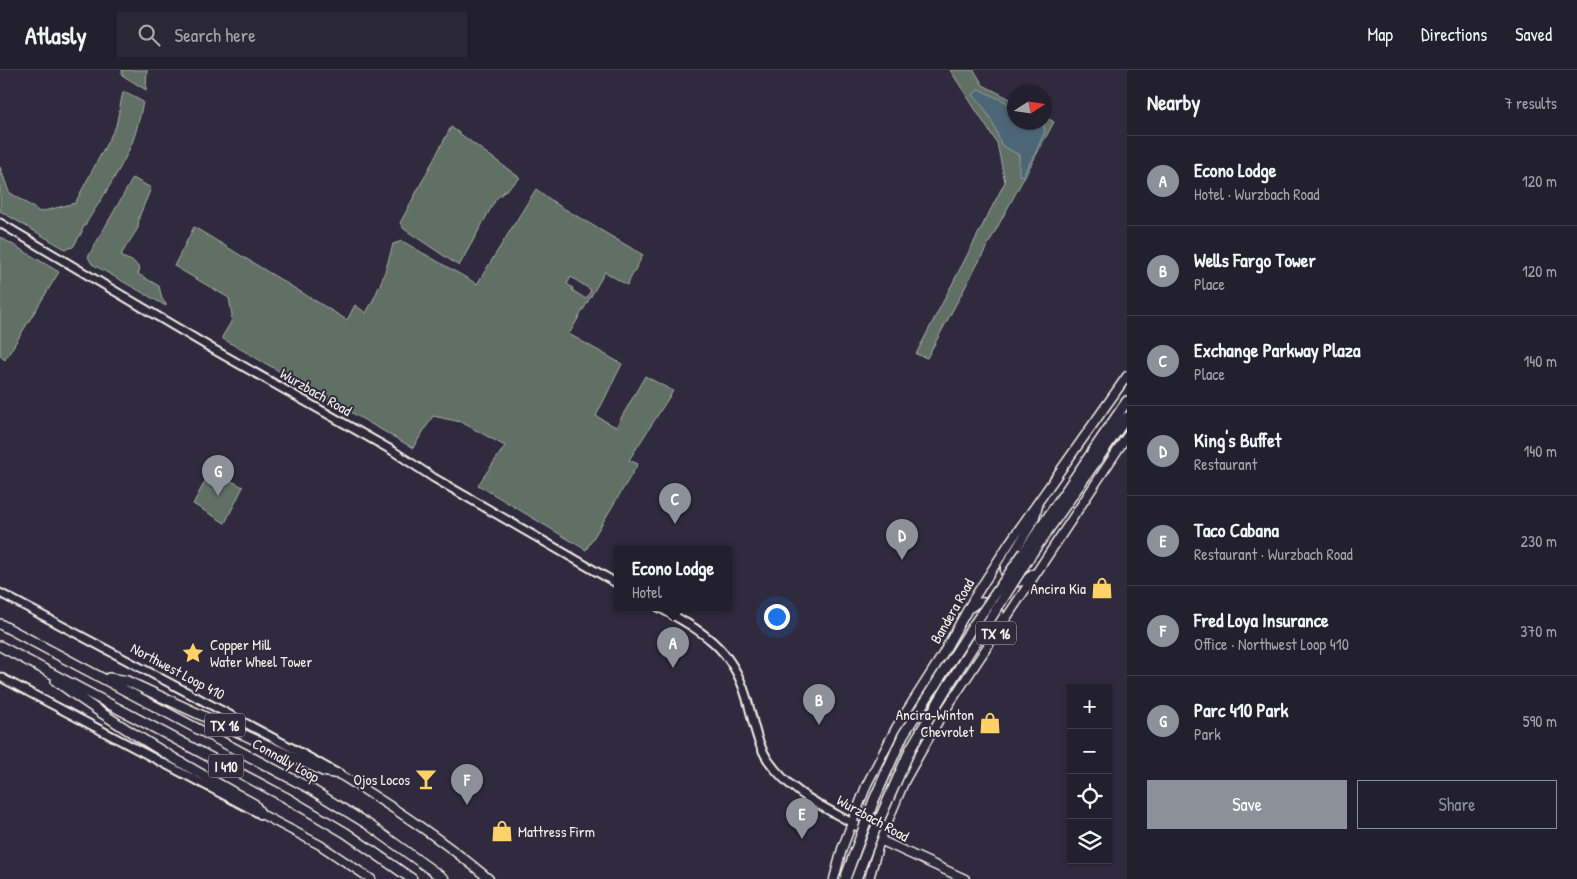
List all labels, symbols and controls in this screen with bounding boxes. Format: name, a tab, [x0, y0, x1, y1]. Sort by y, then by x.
search box	[117, 12, 467, 57]
text: Atlasly	[25, 19, 87, 51]
icon: search	[135, 21, 163, 49]
text: Search here	[175, 22, 256, 48]
text: Map	[1368, 22, 1393, 47]
text: Directions	[1421, 22, 1487, 47]
text: Saved	[1515, 22, 1552, 47]
north arrow	[1007, 85, 1052, 130]
text: Nearby	[1147, 88, 1200, 117]
text: 7 results	[1504, 92, 1557, 114]
text: Econo Lodge	[1194, 157, 1276, 183]
text: A	[1159, 170, 1167, 192]
text: 120 m	[1522, 170, 1557, 192]
text: Hotel · Wurzbach Road	[1194, 183, 1320, 205]
text: Wells Fargo Tower	[1194, 247, 1316, 273]
text: B	[1159, 260, 1167, 282]
text: 120 m	[1522, 260, 1557, 282]
text: Place	[1194, 273, 1225, 295]
text: Exchange Parkway Plaza	[1194, 337, 1360, 363]
text: C	[1159, 350, 1167, 372]
text: 140 m	[1523, 350, 1557, 372]
street label: Wurzbach Road	[276, 363, 356, 421]
text: Place	[1194, 363, 1225, 385]
text: King's Buffet	[1194, 427, 1281, 453]
text: D	[1159, 440, 1167, 462]
text: 140 m	[1523, 440, 1557, 462]
text: Restaurant	[1194, 453, 1257, 475]
pin: G	[202, 455, 234, 496]
pin: C	[659, 483, 691, 524]
text: Taco Cabana	[1194, 517, 1279, 543]
pin: D	[886, 519, 918, 560]
text: E	[1159, 530, 1167, 552]
text: 230 m	[1521, 530, 1557, 552]
text: Restaurant · Wurzbach Road	[1194, 543, 1353, 565]
popup	[614, 546, 732, 611]
text: Econo Lodge	[632, 555, 714, 581]
street label: Bandera Road	[925, 575, 979, 647]
shop icon: Ancira Kia	[1089, 575, 1115, 601]
place label: Ancira Kia	[1031, 578, 1086, 599]
text: Hotel	[632, 581, 662, 603]
your location	[764, 604, 790, 630]
text: Fred Loya Insurance	[1194, 607, 1329, 633]
text: F	[1160, 620, 1166, 642]
text: 370 m	[1520, 620, 1557, 642]
road number: TX 16	[976, 622, 1016, 644]
pin: A	[657, 627, 689, 668]
text: Office · Northwest Loop 410	[1194, 633, 1349, 655]
place label: Copper Mill Water Wheel Tower	[210, 634, 312, 672]
street label: Northwest Loop 410	[127, 637, 229, 705]
place icon: Copper Mill Water Wheel Tower	[180, 640, 206, 666]
pin: B	[803, 684, 835, 725]
map controls	[1067, 684, 1112, 864]
button: +	[1067, 684, 1112, 729]
text: Parc 410 Park	[1194, 697, 1288, 723]
place label: Ancira-Winton Chevrolet	[896, 704, 975, 742]
shop icon: Ancira-Winton Chevrolet	[977, 710, 1003, 736]
text: G	[1159, 710, 1167, 732]
text: 590 m	[1523, 710, 1557, 732]
road number: TX 16	[205, 714, 245, 736]
text: Park	[1194, 723, 1221, 745]
button: −	[1067, 729, 1112, 774]
street label: Connally Loop	[249, 733, 324, 787]
road number: I 410	[208, 754, 244, 778]
pin: F	[451, 764, 483, 805]
bar icon: Ojos Locos	[413, 766, 439, 792]
place label: Ojos Locos	[354, 769, 410, 790]
button: locate	[1067, 774, 1112, 819]
button: Save	[1147, 780, 1347, 829]
button: Share	[1357, 780, 1557, 829]
street label: Wurzbach Road	[833, 790, 913, 847]
pin: E	[786, 798, 818, 839]
shop icon: Mattress Firm	[489, 818, 515, 844]
button: layers	[1067, 819, 1112, 864]
place label: Mattress Firm	[518, 821, 595, 842]

